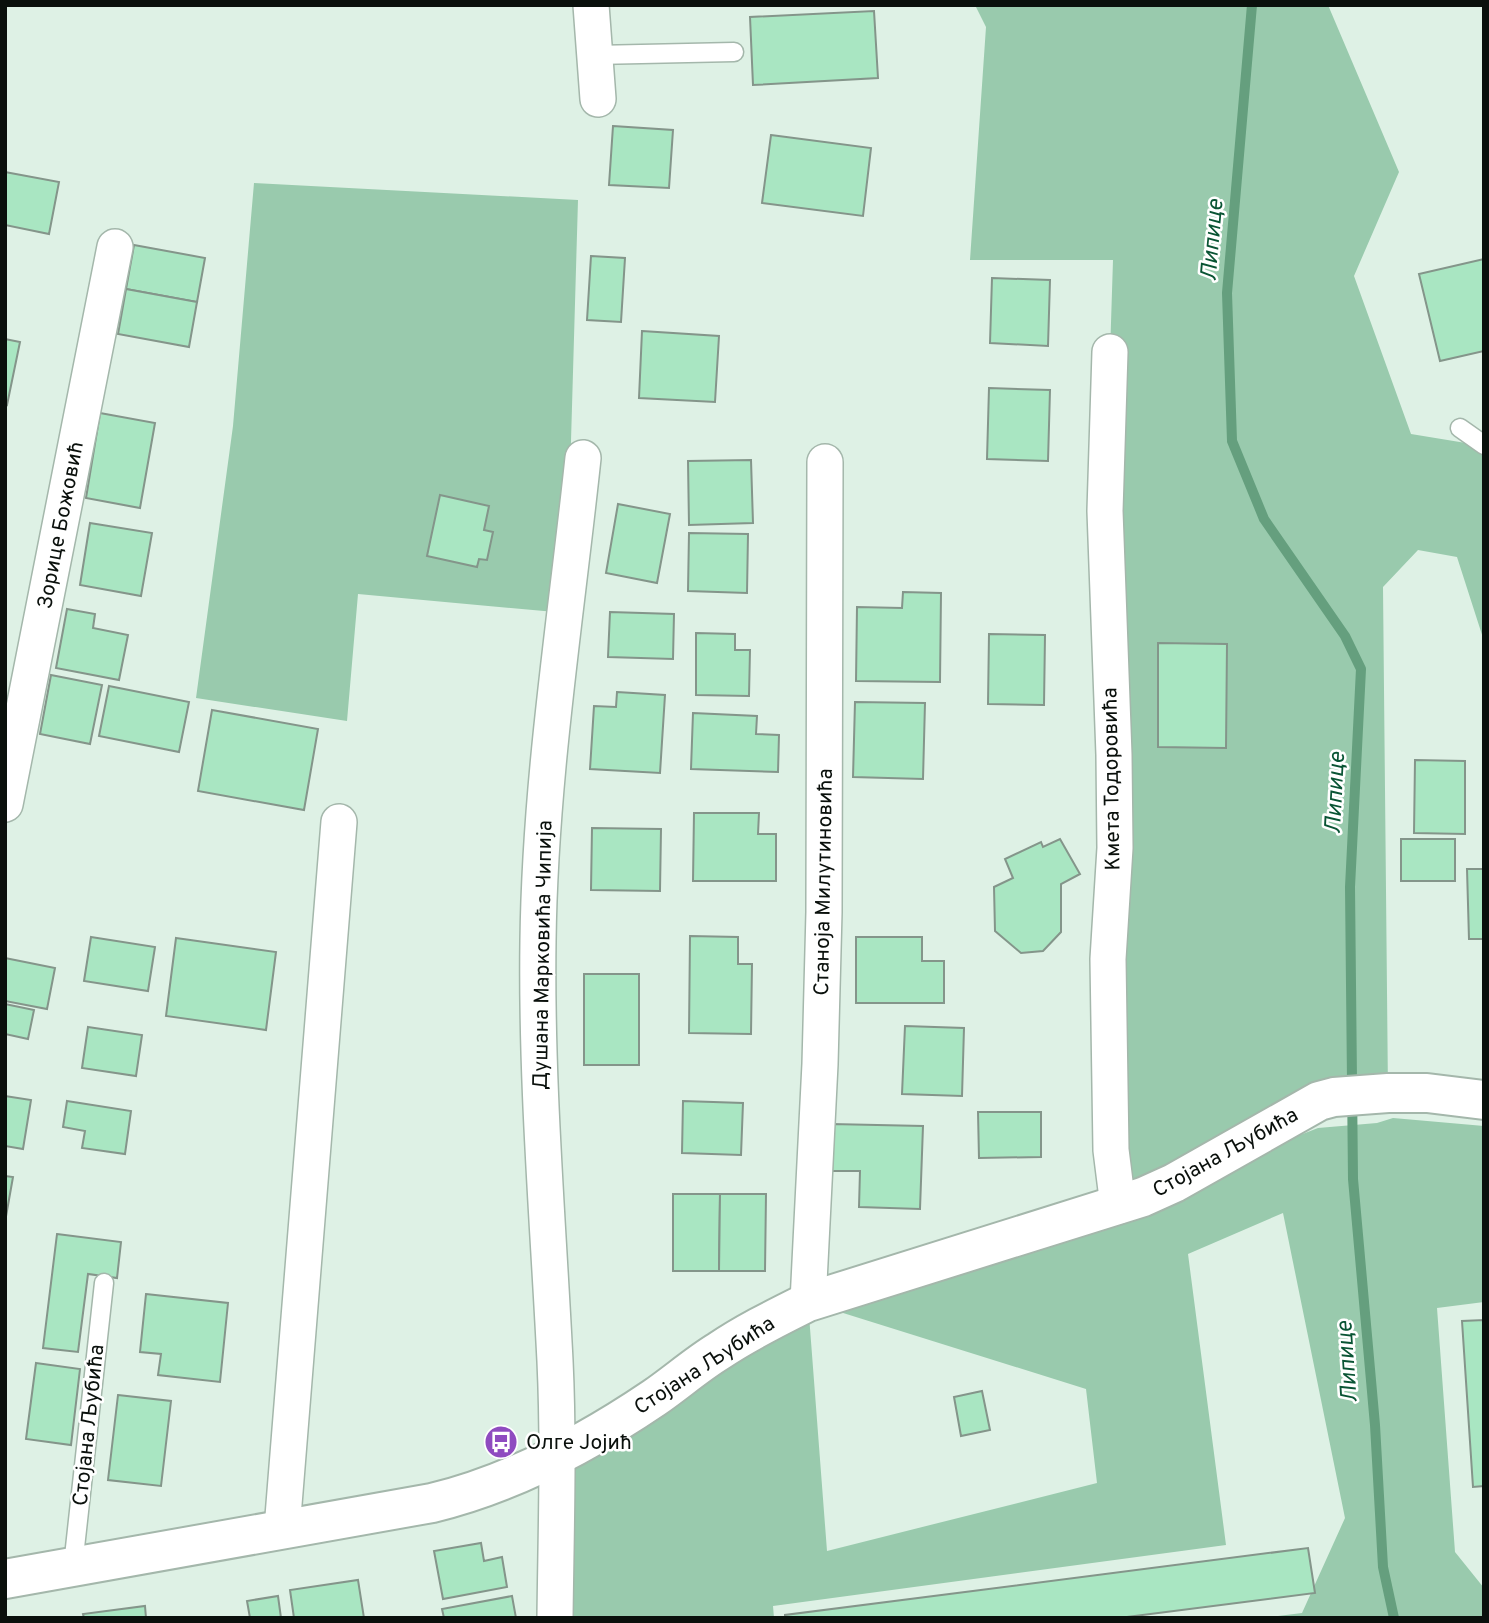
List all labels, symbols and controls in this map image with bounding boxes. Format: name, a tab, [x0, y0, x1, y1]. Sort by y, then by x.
water label: Липице	[1195, 197, 1232, 282]
street label: Зорице Божовић	[32, 439, 91, 611]
street label: Кмета Тодоровића	[1097, 687, 1128, 871]
water label: Липице	[1320, 750, 1353, 835]
street label: Станоја Милутиновића	[809, 768, 840, 996]
street label: Душана Марковића Чипија	[528, 820, 559, 1090]
street label: Стојана Љубића	[1148, 1102, 1303, 1204]
street label: Стојана Љубића	[629, 1311, 780, 1422]
water label: Липице	[1331, 1319, 1366, 1404]
street label: Стојана Љубића	[68, 1343, 111, 1507]
bus stop icon: Олге Јојић	[482, 1423, 520, 1461]
place label: Олге Јојић	[526, 1430, 632, 1457]

